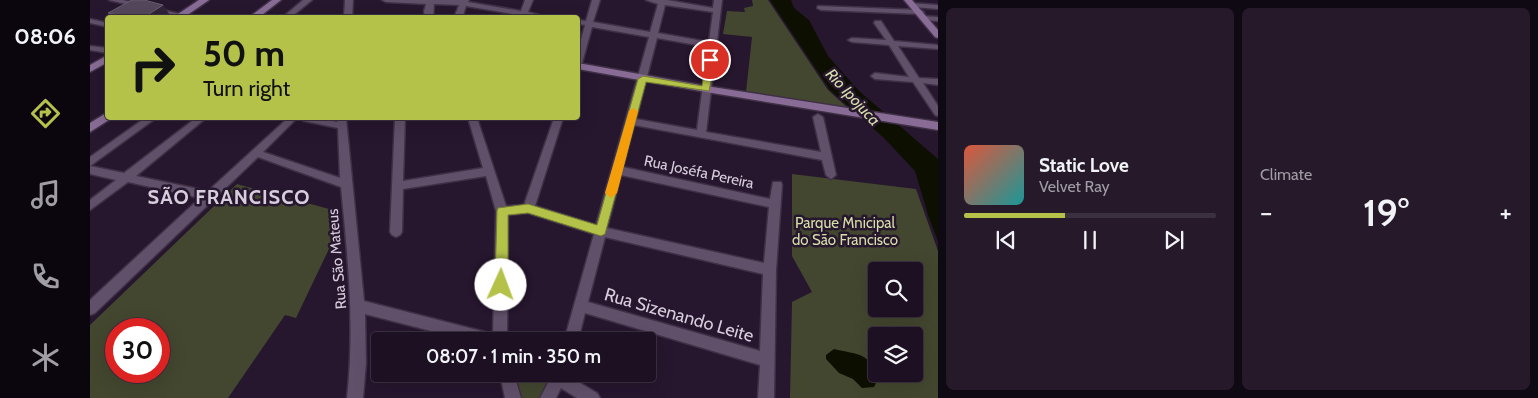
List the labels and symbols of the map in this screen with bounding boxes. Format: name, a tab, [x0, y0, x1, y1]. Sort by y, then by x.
pin	[689, 39, 731, 81]
water label: Rio Ipojuca	[822, 65, 884, 129]
street label: Rua Joséfa Pereira	[642, 152, 756, 193]
district label: SÃO FRANCISCO	[148, 185, 310, 209]
street label: Rua São Mateus	[324, 208, 350, 310]
park label: Parque Mnicipal do São Francisco	[792, 214, 898, 249]
position arrow	[474, 258, 526, 310]
street label: Rua Sizenando Leite	[602, 283, 756, 347]
speed limit sign: 30	[105, 318, 170, 383]

